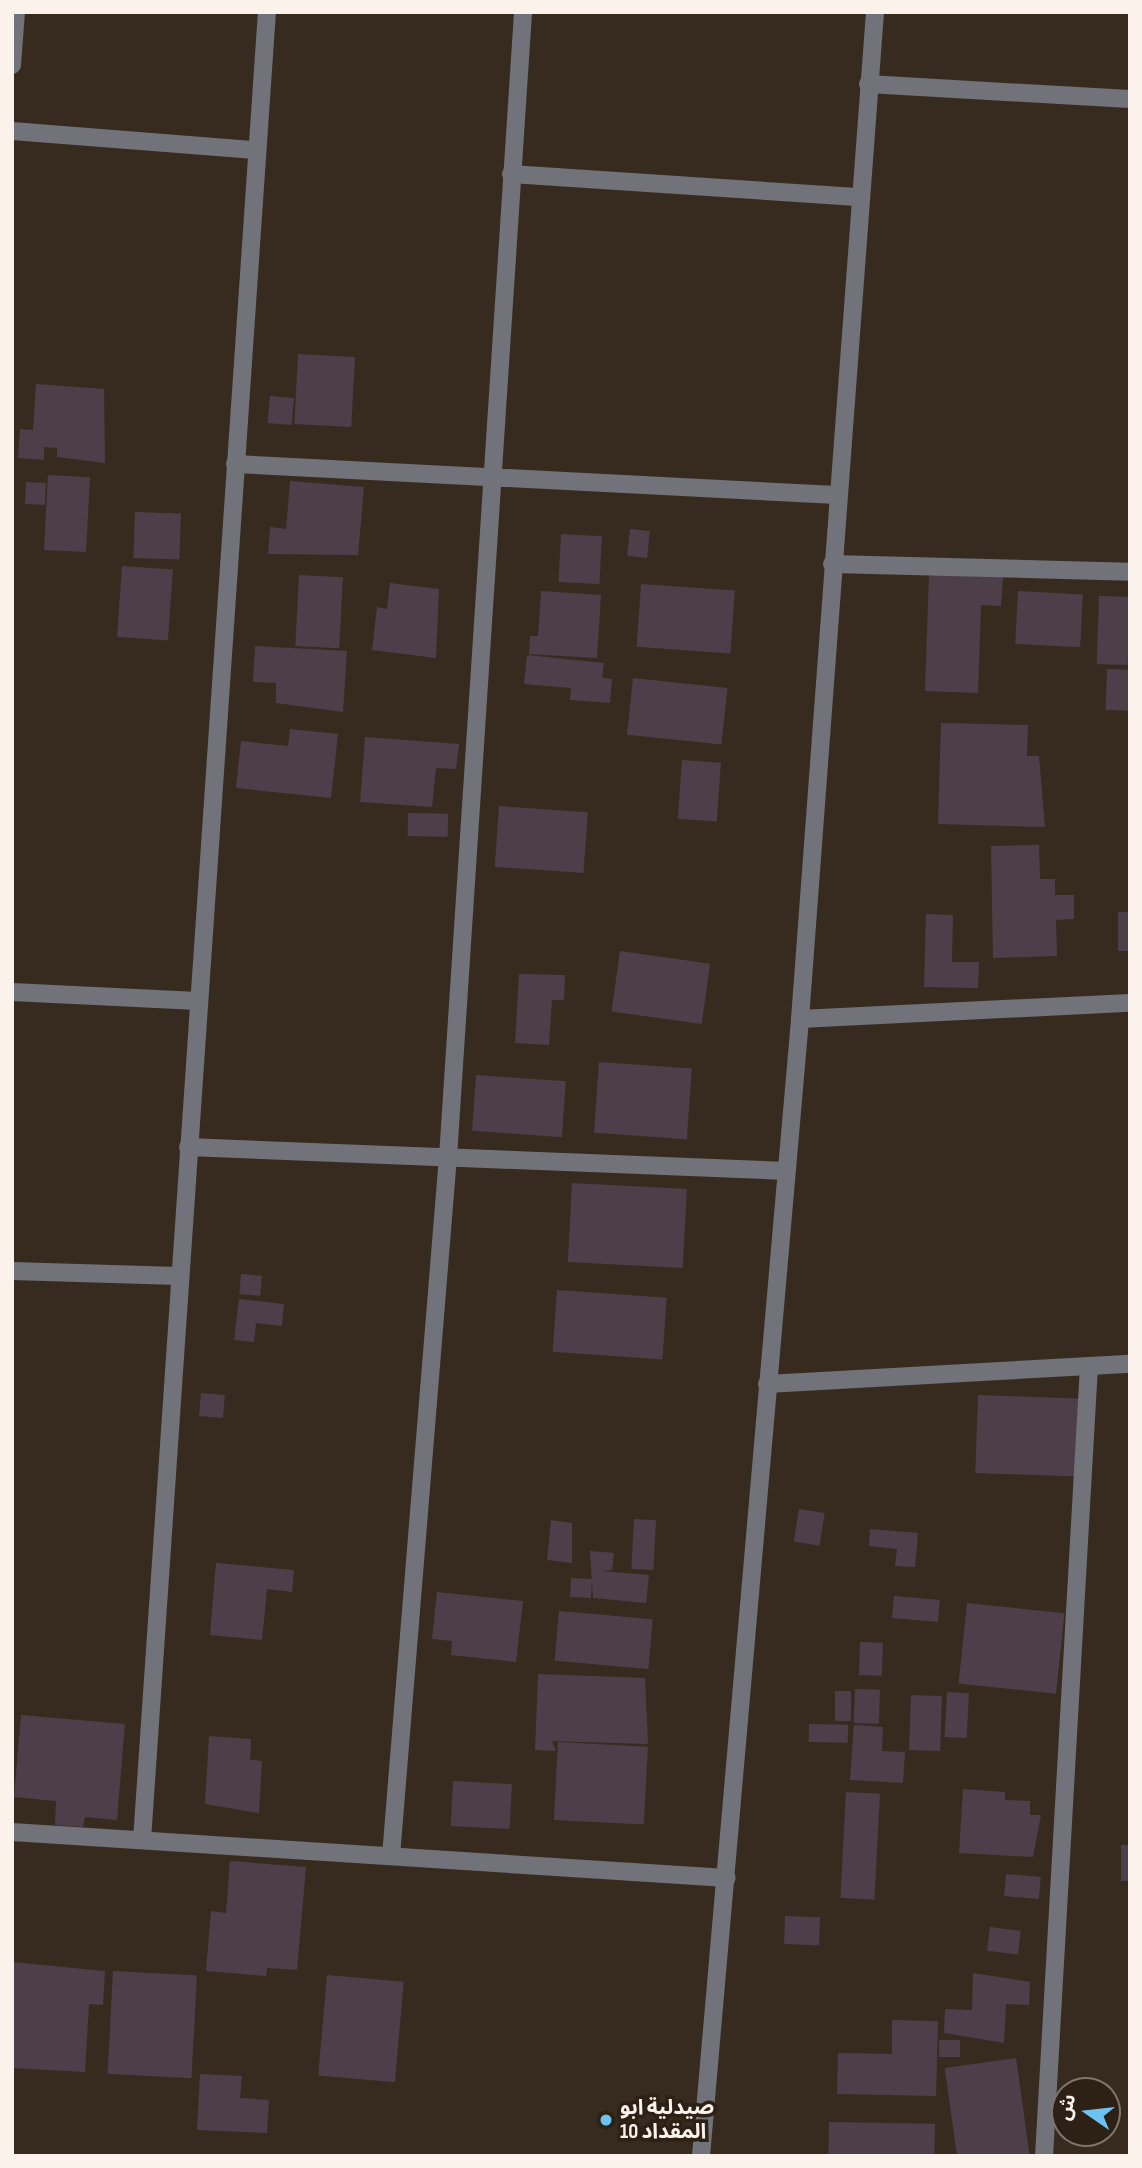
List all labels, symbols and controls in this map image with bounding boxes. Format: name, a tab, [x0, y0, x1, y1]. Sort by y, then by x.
north arrow	[1051, 2077, 1121, 2147]
text: ش	[1053, 2092, 1081, 2123]
place label: صيدلية ابو المقداد 10	[620, 2095, 714, 2145]
marker: صيدلية ابو المقداد 10	[598, 2112, 614, 2128]

